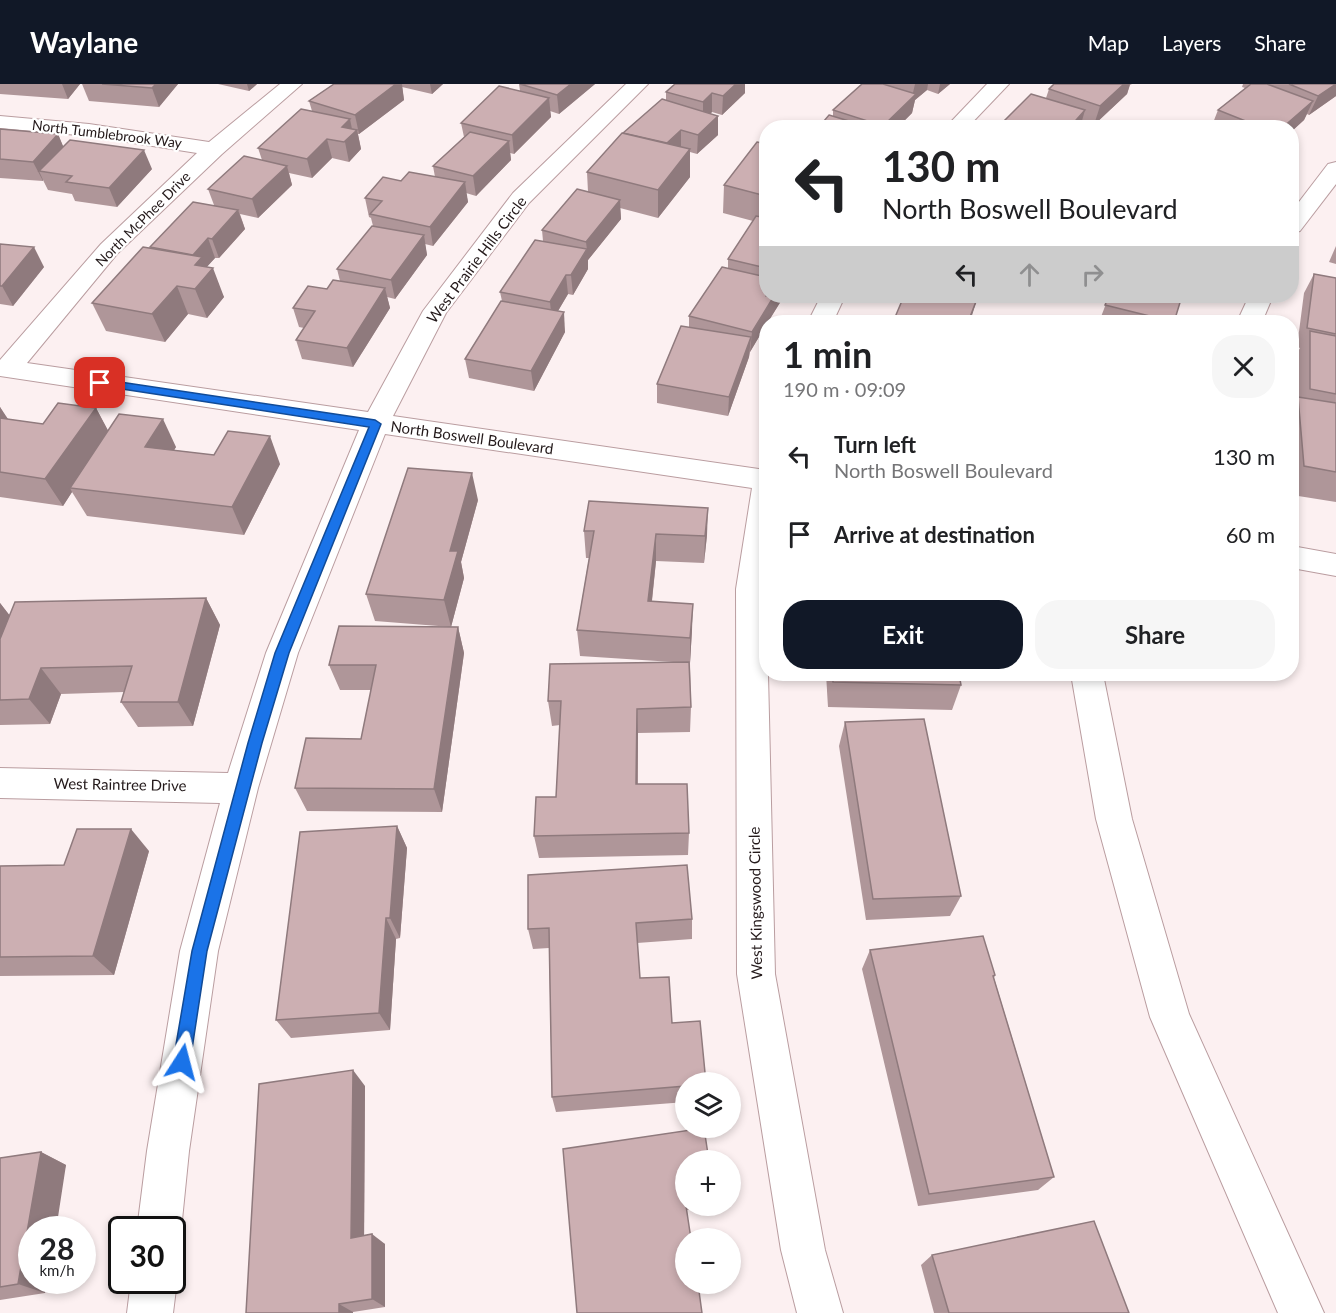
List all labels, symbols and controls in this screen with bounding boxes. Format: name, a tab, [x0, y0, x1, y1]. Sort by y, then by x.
text: Waylane	[30, 25, 138, 59]
text: Map	[1088, 30, 1129, 55]
text: Layers	[1162, 30, 1221, 55]
text: Share	[1254, 30, 1306, 55]
street label: North Tumblebrook Way	[31, 116, 184, 151]
text: 130 m	[882, 141, 1000, 191]
icon: left	[783, 144, 861, 222]
street label: North McPhee Drive	[92, 168, 194, 270]
street label: West Prairie Hills Circle	[423, 192, 530, 326]
text: North Boswell Boulevard	[882, 192, 1178, 225]
icon: left	[950, 258, 983, 291]
icon: ahead	[1013, 258, 1046, 291]
icon: right	[1076, 258, 1109, 291]
text: 1 min	[783, 332, 872, 376]
button: close	[1212, 335, 1275, 398]
pin	[74, 357, 125, 408]
icon: arrive	[83, 366, 116, 399]
text: 190 m · 09:09	[783, 377, 906, 401]
street label: North Boswell Boulevard	[390, 417, 555, 457]
text: Turn left	[834, 431, 916, 458]
icon: left	[783, 440, 816, 473]
text: 130 m	[1213, 443, 1275, 470]
text: North Boswell Boulevard	[834, 458, 1053, 482]
icon: arrive	[783, 518, 816, 551]
text: Arrive at destination	[834, 521, 1035, 548]
text: 60 m	[1226, 521, 1275, 548]
button: Exit	[783, 600, 1023, 669]
button: Share	[1035, 600, 1275, 669]
street label: West Raintree Drive	[53, 774, 187, 794]
street label: West Kingswood Circle	[745, 826, 765, 980]
position arrow	[150, 1030, 214, 1094]
map controls	[675, 1072, 741, 1294]
button: layers	[675, 1072, 741, 1138]
button: +	[675, 1150, 741, 1216]
speed limit sign: 30	[108, 1216, 186, 1294]
button: −	[675, 1228, 741, 1294]
text: 28	[40, 1230, 74, 1266]
text: km/h	[39, 1261, 75, 1279]

